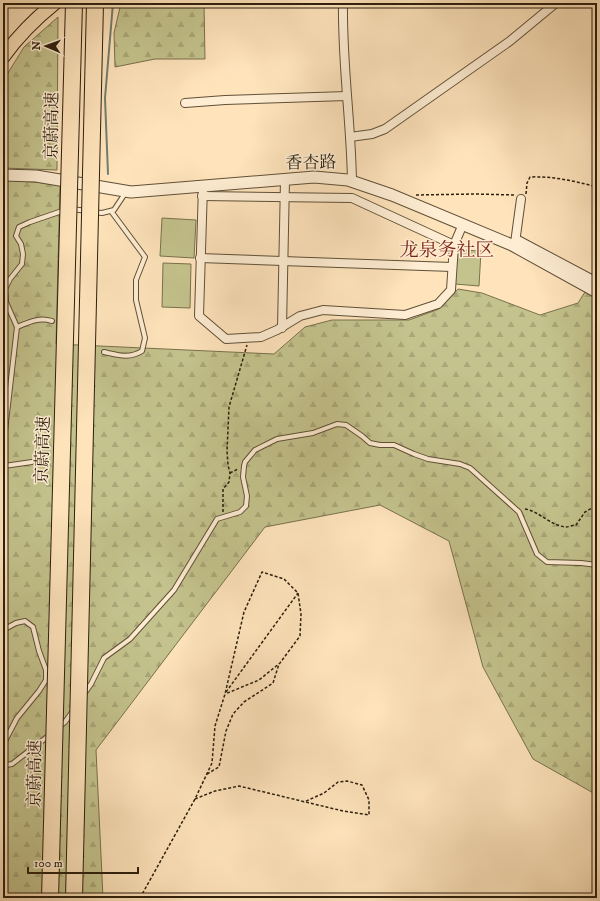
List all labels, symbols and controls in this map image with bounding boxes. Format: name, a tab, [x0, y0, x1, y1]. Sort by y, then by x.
north arrow	[26, 26, 66, 66]
text: N	[30, 41, 44, 50]
street label: 京蔚高速	[40, 92, 64, 160]
street label: 香杏路	[285, 152, 337, 174]
district label: 龙泉务社区	[399, 239, 495, 262]
street label: 京蔚高速	[31, 416, 55, 484]
street label: 京蔚高速	[23, 740, 47, 808]
scale bar	[28, 849, 138, 875]
text: 100 m	[34, 856, 63, 871]

